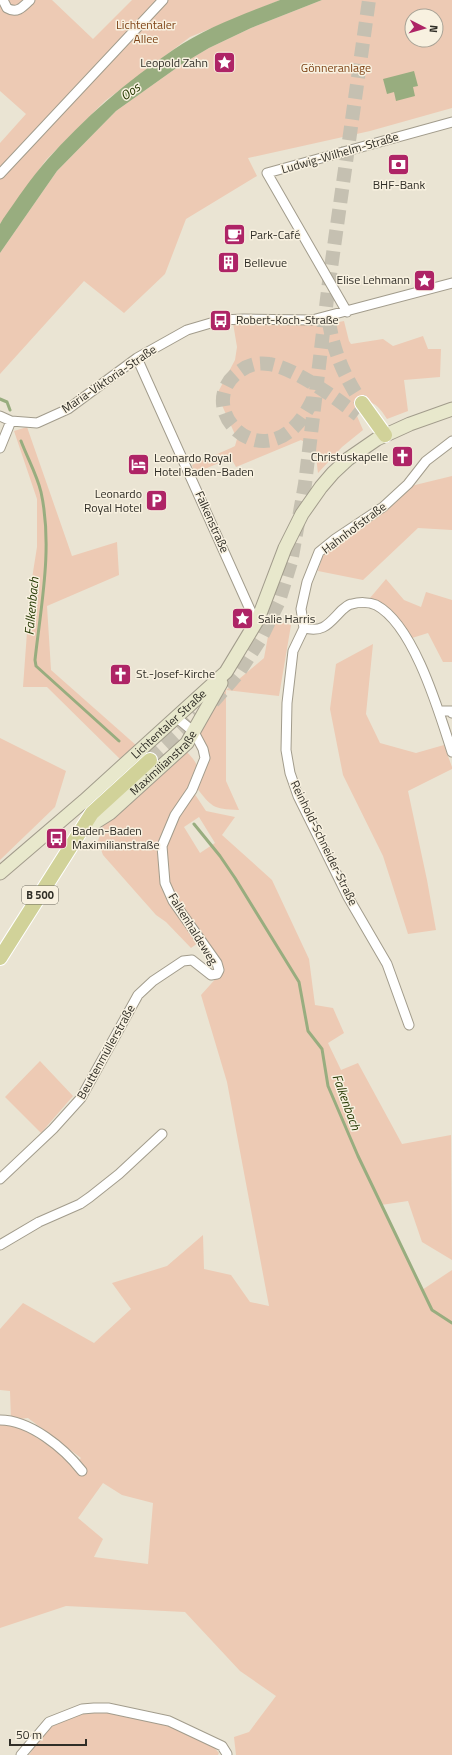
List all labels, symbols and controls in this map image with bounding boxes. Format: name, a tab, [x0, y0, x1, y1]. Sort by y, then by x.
north arrow	[404, 8, 444, 48]
park label: Lichtentaler Allee	[116, 15, 176, 48]
text: N	[426, 24, 442, 34]
place icon: Leopold Zahn	[211, 50, 237, 76]
place label: Leopold Zahn	[140, 53, 208, 72]
park label: Gönneranlage	[301, 58, 371, 77]
water label: Oos	[116, 76, 145, 105]
street label: Ludwig-Wilhelm-Straße	[279, 127, 401, 178]
bank icon: BHF-Bank	[386, 151, 412, 177]
place label: BHF-Bank	[373, 175, 426, 194]
cafe icon: Park-Café	[222, 222, 248, 248]
place label: Park-Café	[250, 225, 300, 244]
building icon: Bellevue	[215, 250, 241, 276]
place label: Bellevue	[244, 253, 287, 272]
place icon: Elise Lehmann	[412, 267, 438, 293]
place label: Elise Lehmann	[337, 270, 410, 289]
bus stop icon: Robert-Koch-Straße	[208, 307, 234, 333]
place label: Robert-Koch-Straße	[236, 310, 339, 329]
street label: Maria-Viktoria-Straße	[57, 340, 160, 418]
church icon: Christuskapelle	[390, 444, 416, 470]
place label: Christuskapelle	[311, 447, 388, 466]
place label: Leonardo Royal Hotel Baden-Baden	[154, 448, 254, 481]
hotel icon: Leonardo Royal Hotel Baden-Baden	[125, 452, 151, 478]
place label: Leonardo Royal Hotel	[84, 484, 142, 517]
parking icon: Leonardo Royal Hotel	[144, 488, 170, 514]
street label: Falkenstraße	[190, 488, 234, 556]
street label: Hahnhofstraße	[317, 497, 390, 558]
water label: Falkenbach	[19, 576, 44, 636]
place icon: Salie Harris	[229, 606, 255, 632]
place label: Salie Harris	[258, 609, 316, 628]
church icon: St.-Josef-Kirche	[108, 661, 134, 687]
place label: St.-Josef-Kirche	[136, 664, 215, 683]
street label: Lichtentaler Straße	[126, 684, 210, 763]
street label: Maximilianstraße	[125, 727, 201, 800]
street label: Reinhold-Schneider-Straße	[286, 777, 363, 909]
place label: Baden-Baden Maximilianstraße	[72, 821, 160, 854]
bus stop icon: Baden-Baden Maximilianstraße	[43, 825, 69, 851]
road number: B 500	[22, 886, 58, 904]
street label: Falkenhaldeweg	[164, 889, 223, 968]
street label: Beuttenmüllerstraße	[72, 1001, 140, 1103]
water label: Falkenbach	[328, 1071, 367, 1133]
scale bar	[10, 1721, 86, 1747]
text: 50 m	[16, 1725, 42, 1744]

